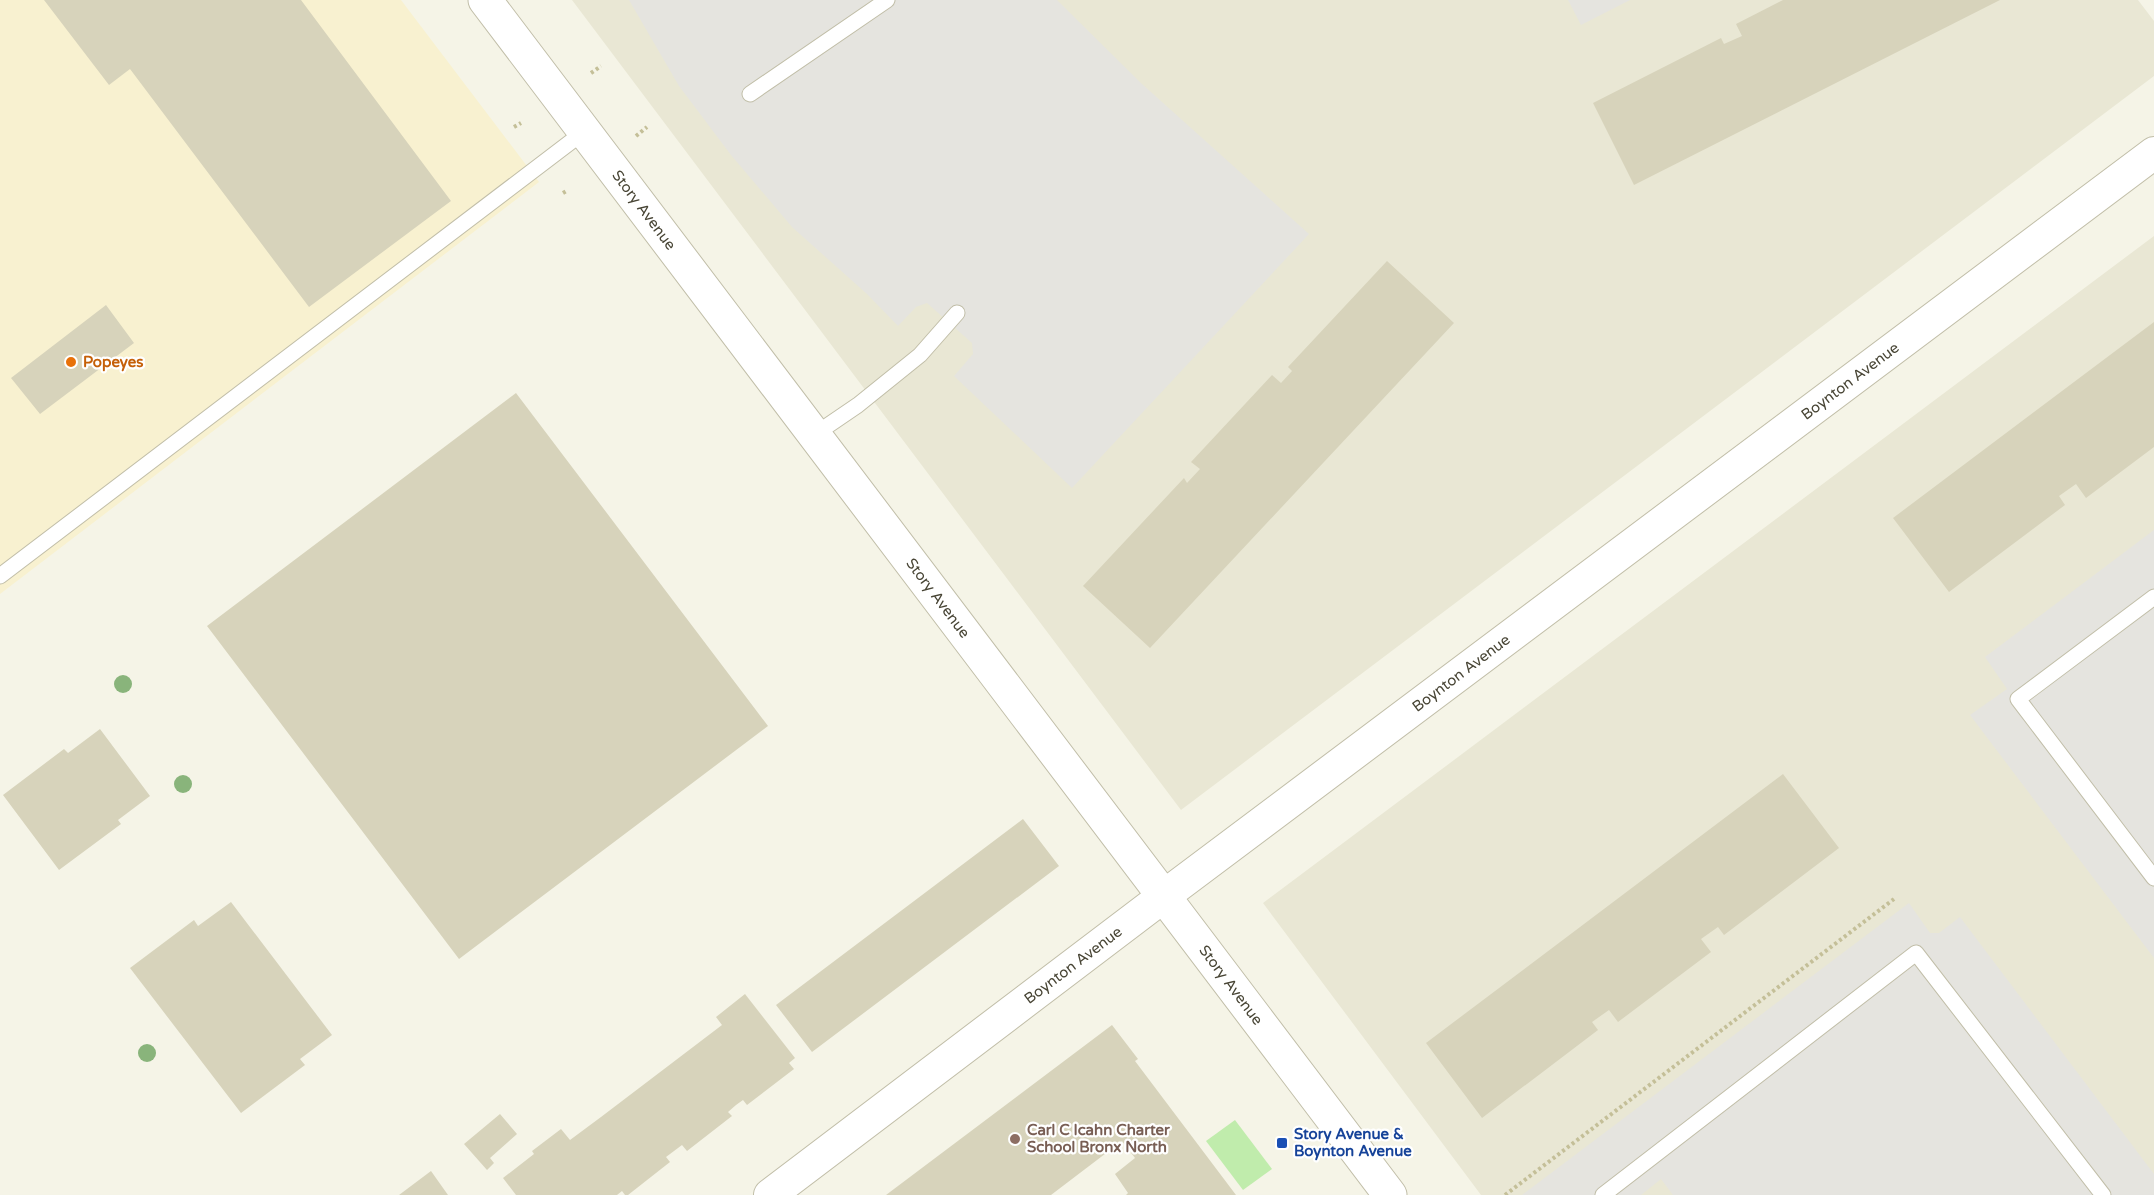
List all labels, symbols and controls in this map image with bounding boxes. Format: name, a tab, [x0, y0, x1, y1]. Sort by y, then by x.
street label: Story Avenue	[608, 167, 680, 253]
street label: Boynton Avenue	[1798, 338, 1902, 424]
place label: Popeyes	[83, 353, 144, 372]
marker: Popeyes	[64, 355, 78, 369]
street label: Story Avenue	[902, 555, 974, 641]
street label: Boynton Avenue	[1409, 630, 1513, 716]
street label: Boynton Avenue	[1021, 922, 1125, 1008]
street label: Story Avenue	[1195, 942, 1267, 1028]
place label: Carl C Icahn Charter School Bronx North	[1027, 1121, 1170, 1156]
place label: Story Avenue & Boynton Avenue	[1294, 1125, 1412, 1161]
marker: Carl C Icahn Charter School Bronx North	[1008, 1132, 1022, 1146]
marker: Story Avenue & Boynton Avenue	[1275, 1136, 1289, 1150]

